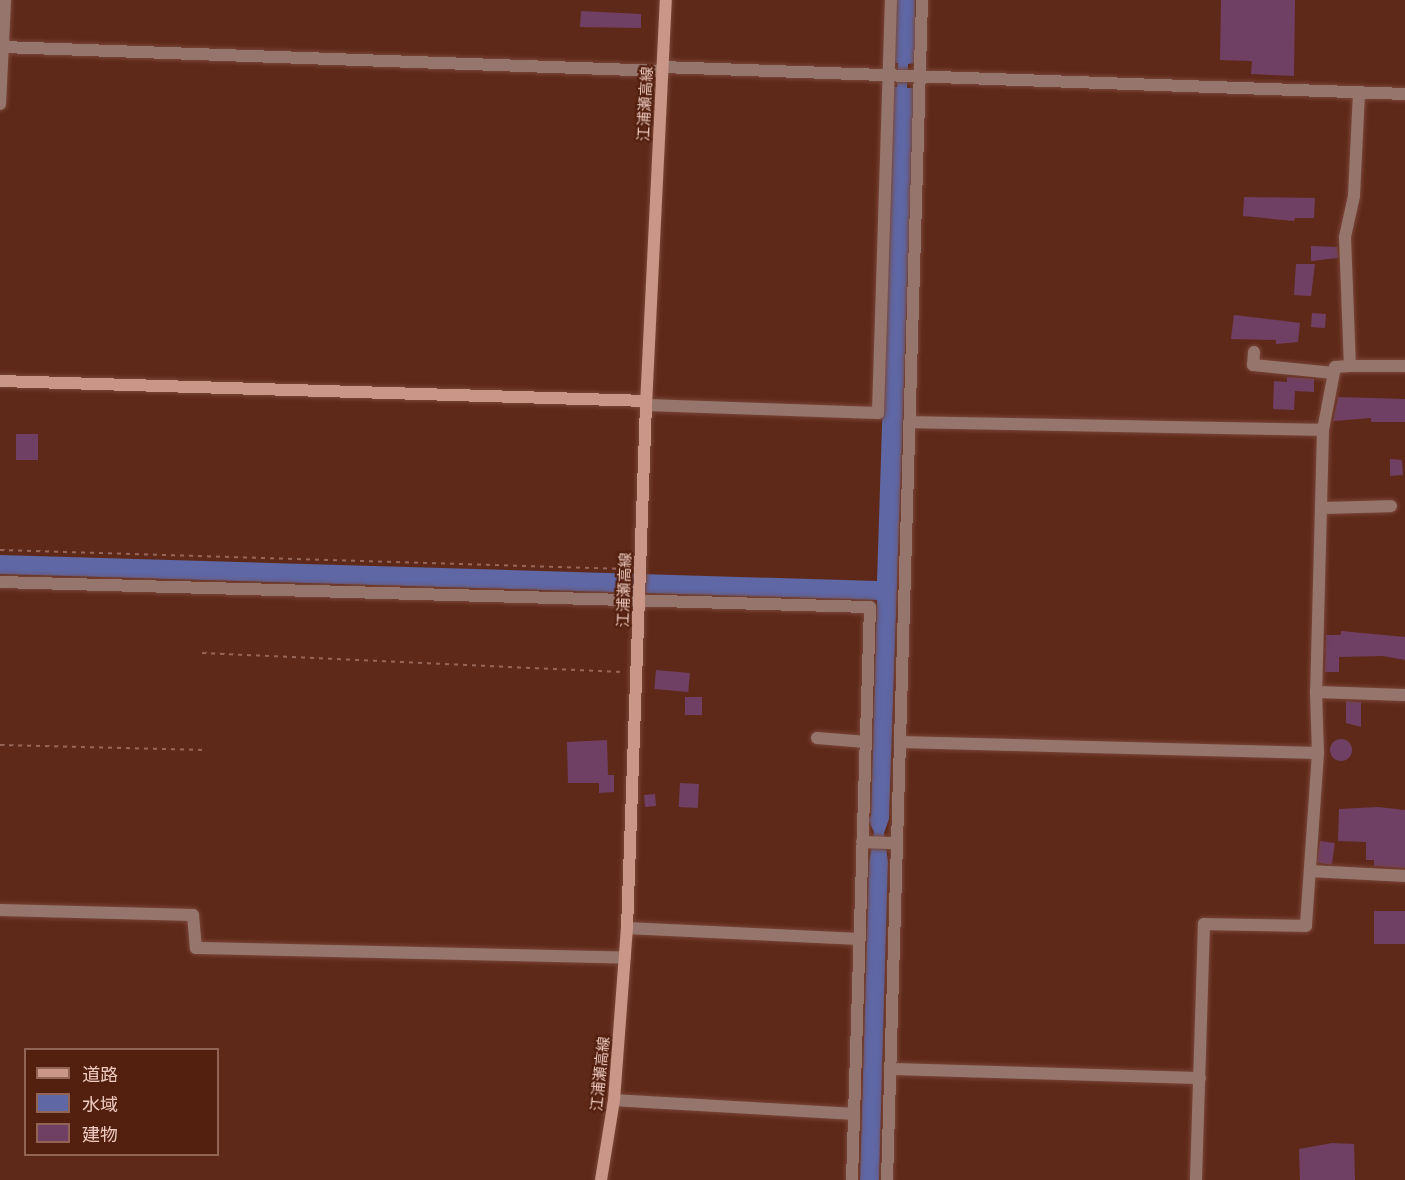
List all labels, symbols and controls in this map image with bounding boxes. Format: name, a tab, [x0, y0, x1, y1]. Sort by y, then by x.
street label: 江浦瀬高線	[634, 66, 656, 142]
street label: 江浦瀬高線	[614, 552, 634, 628]
street label: 江浦瀬高線	[587, 1036, 613, 1112]
legend	[24, 1048, 219, 1156]
text: 道路	[82, 1064, 118, 1084]
text: 水域	[82, 1094, 118, 1114]
text: 建物	[82, 1124, 118, 1144]

